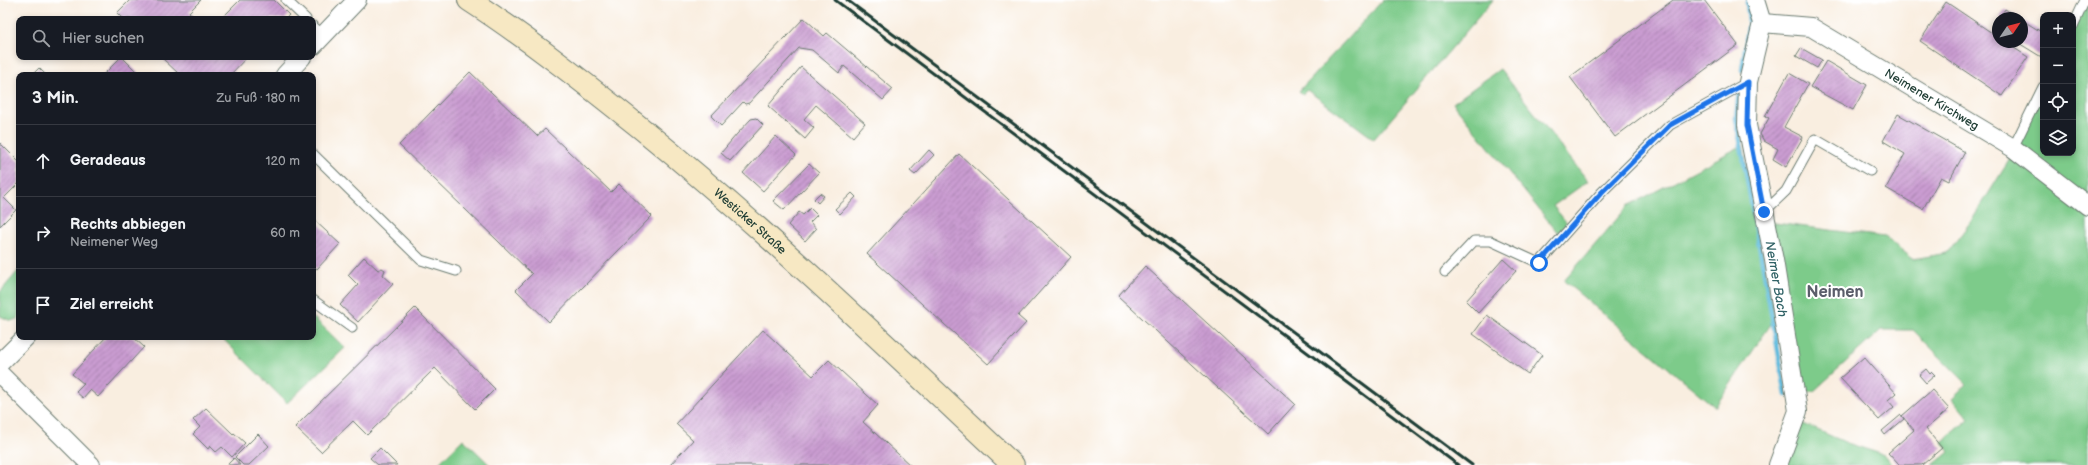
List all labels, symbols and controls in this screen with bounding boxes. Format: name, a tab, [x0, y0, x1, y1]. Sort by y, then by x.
north arrow	[1992, 12, 2028, 48]
map controls	[2040, 12, 2076, 156]
button: +	[2040, 12, 2076, 48]
search box	[16, 16, 316, 60]
icon: search	[30, 27, 52, 49]
text: Hier suchen	[62, 29, 144, 48]
button: −	[2040, 48, 2076, 84]
street label: Neimener Kirchweg	[1882, 65, 1982, 133]
button: locate	[2040, 84, 2076, 120]
text: 3 Min.	[32, 88, 79, 108]
text: Zu Fuß · 180 m	[216, 90, 300, 106]
button: layers	[2040, 120, 2076, 156]
icon: ahead	[32, 150, 54, 172]
text: Geradeaus	[70, 151, 146, 170]
text: 120 m	[265, 153, 300, 169]
street label: Westicker Straße	[711, 185, 790, 257]
route end	[1755, 203, 1773, 221]
text: Rechts abbiegen	[70, 215, 186, 234]
icon: right	[32, 222, 54, 244]
text: 60 m	[270, 225, 300, 241]
text: Neimener Weg	[70, 234, 158, 250]
water label: Neimer Bach	[1761, 240, 1791, 318]
route start	[1530, 254, 1548, 272]
district label: Neimen	[1807, 283, 1864, 302]
icon: arrive	[32, 294, 54, 316]
text: Ziel erreicht	[70, 295, 153, 314]

